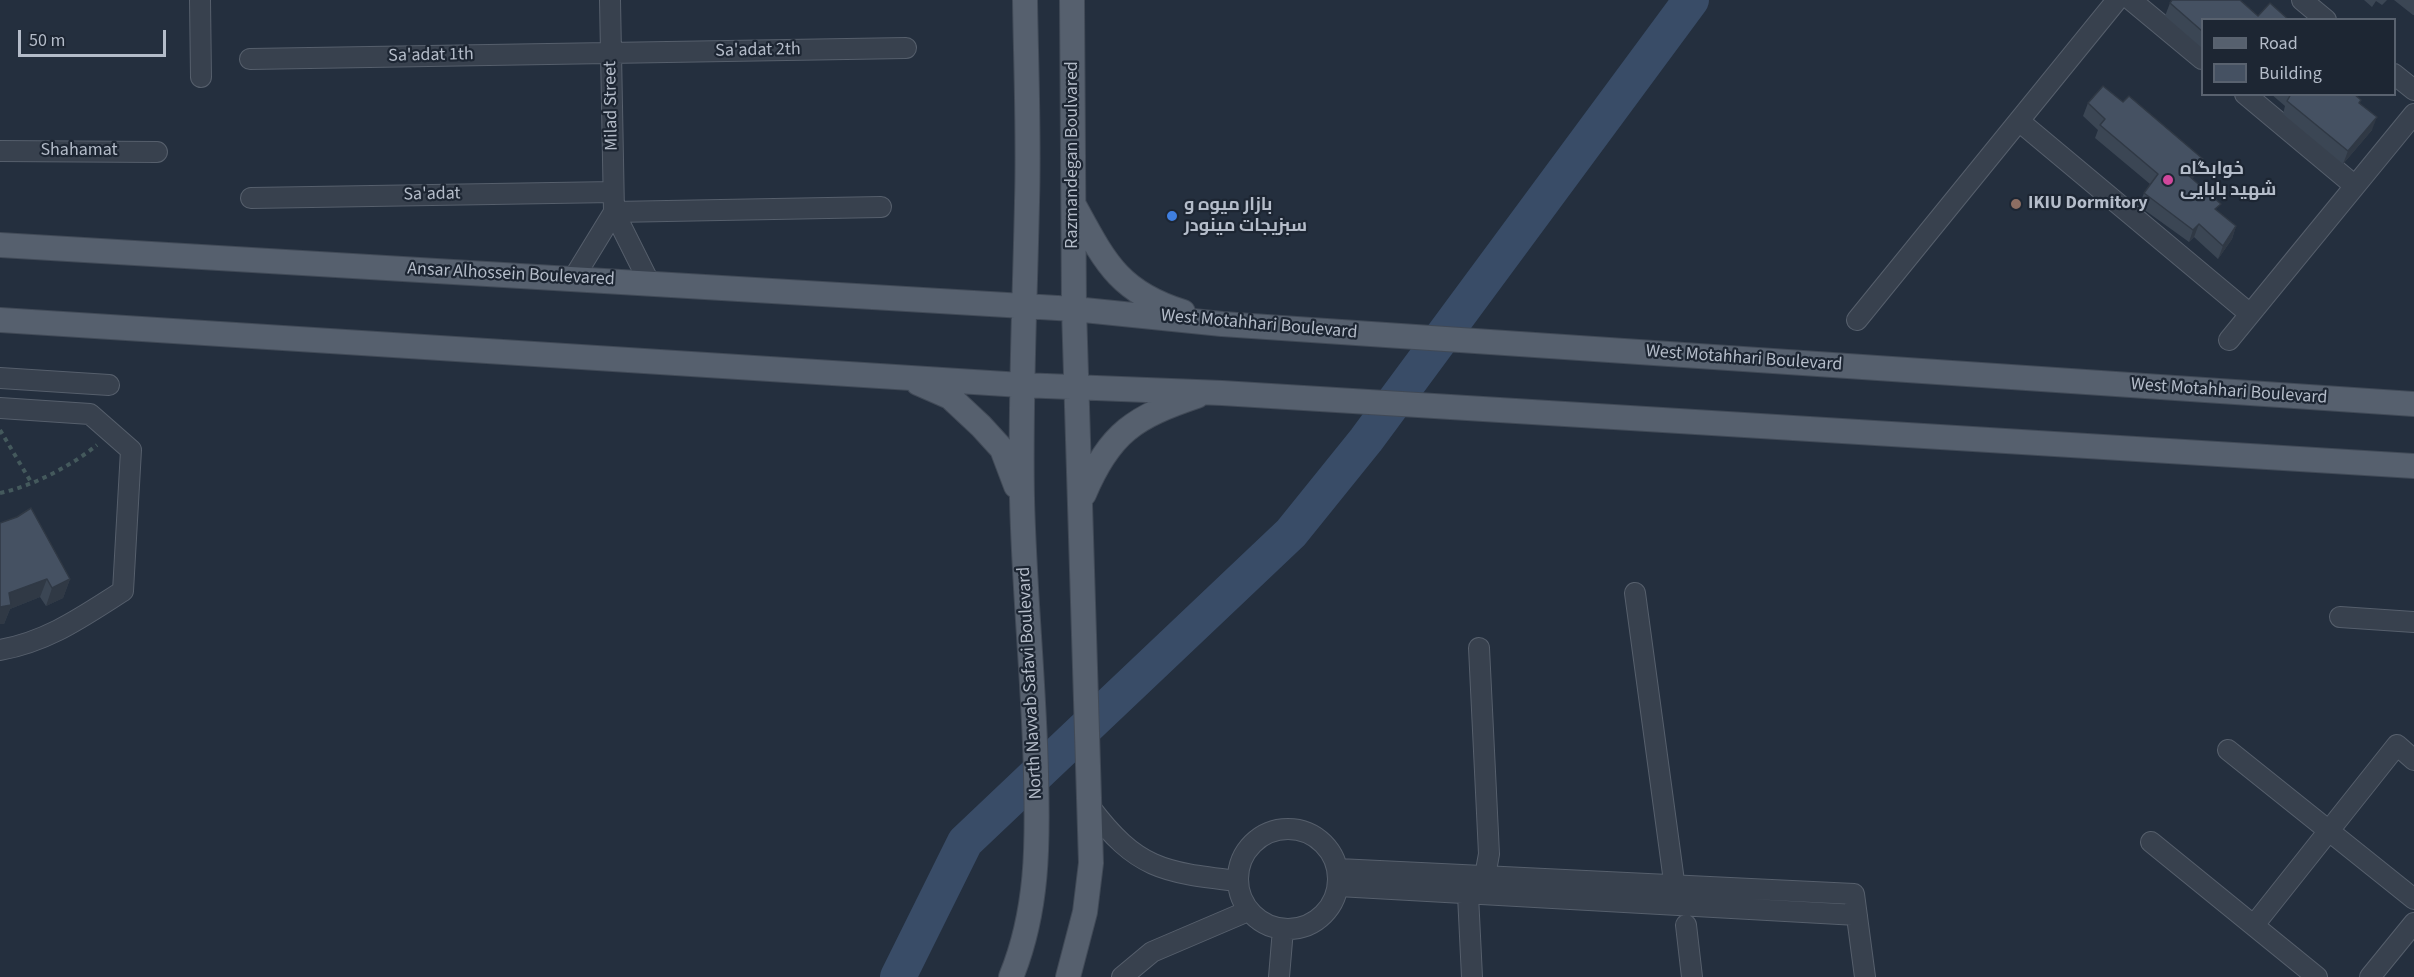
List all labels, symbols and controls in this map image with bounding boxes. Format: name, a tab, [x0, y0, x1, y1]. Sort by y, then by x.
scale bar	[21, 18, 170, 56]
legend	[2201, 18, 2396, 96]
text: 50 m	[29, 28, 65, 53]
text: Road	[2259, 31, 2298, 56]
street label: Sa'adat 2th	[715, 39, 801, 63]
street label: Sa'adat 1th	[388, 44, 474, 68]
street label: Milad Street	[600, 61, 624, 151]
street label: Razmandegan Boulvared	[1062, 61, 1084, 249]
text: Building	[2259, 61, 2322, 86]
street label: Shahamat	[40, 140, 118, 162]
place label: خوابگاه شهید بابایی	[2180, 159, 2276, 201]
marker: خوابگاه شهید بابایی	[2161, 173, 2175, 187]
street label: Sa'adat	[403, 184, 461, 206]
place label: IKIU Dormitory	[2028, 193, 2148, 215]
place label: بازار میوه و سبزیجات مینودر	[1184, 195, 1307, 238]
marker: IKIU Dormitory	[2009, 197, 2023, 211]
marker: بازار میوه و سبزیجات مینودر	[1165, 209, 1179, 223]
street label: Ansar Alhossein Boulevared	[407, 259, 615, 291]
street label: West Motahhari Boulevard	[1160, 306, 1358, 344]
street label: West Motahhari Boulevard	[1645, 341, 1843, 377]
street label: West Motahhari Boulevard	[2130, 374, 2328, 410]
street label: North Navvab Safavi Boulevard	[1014, 566, 1048, 800]

